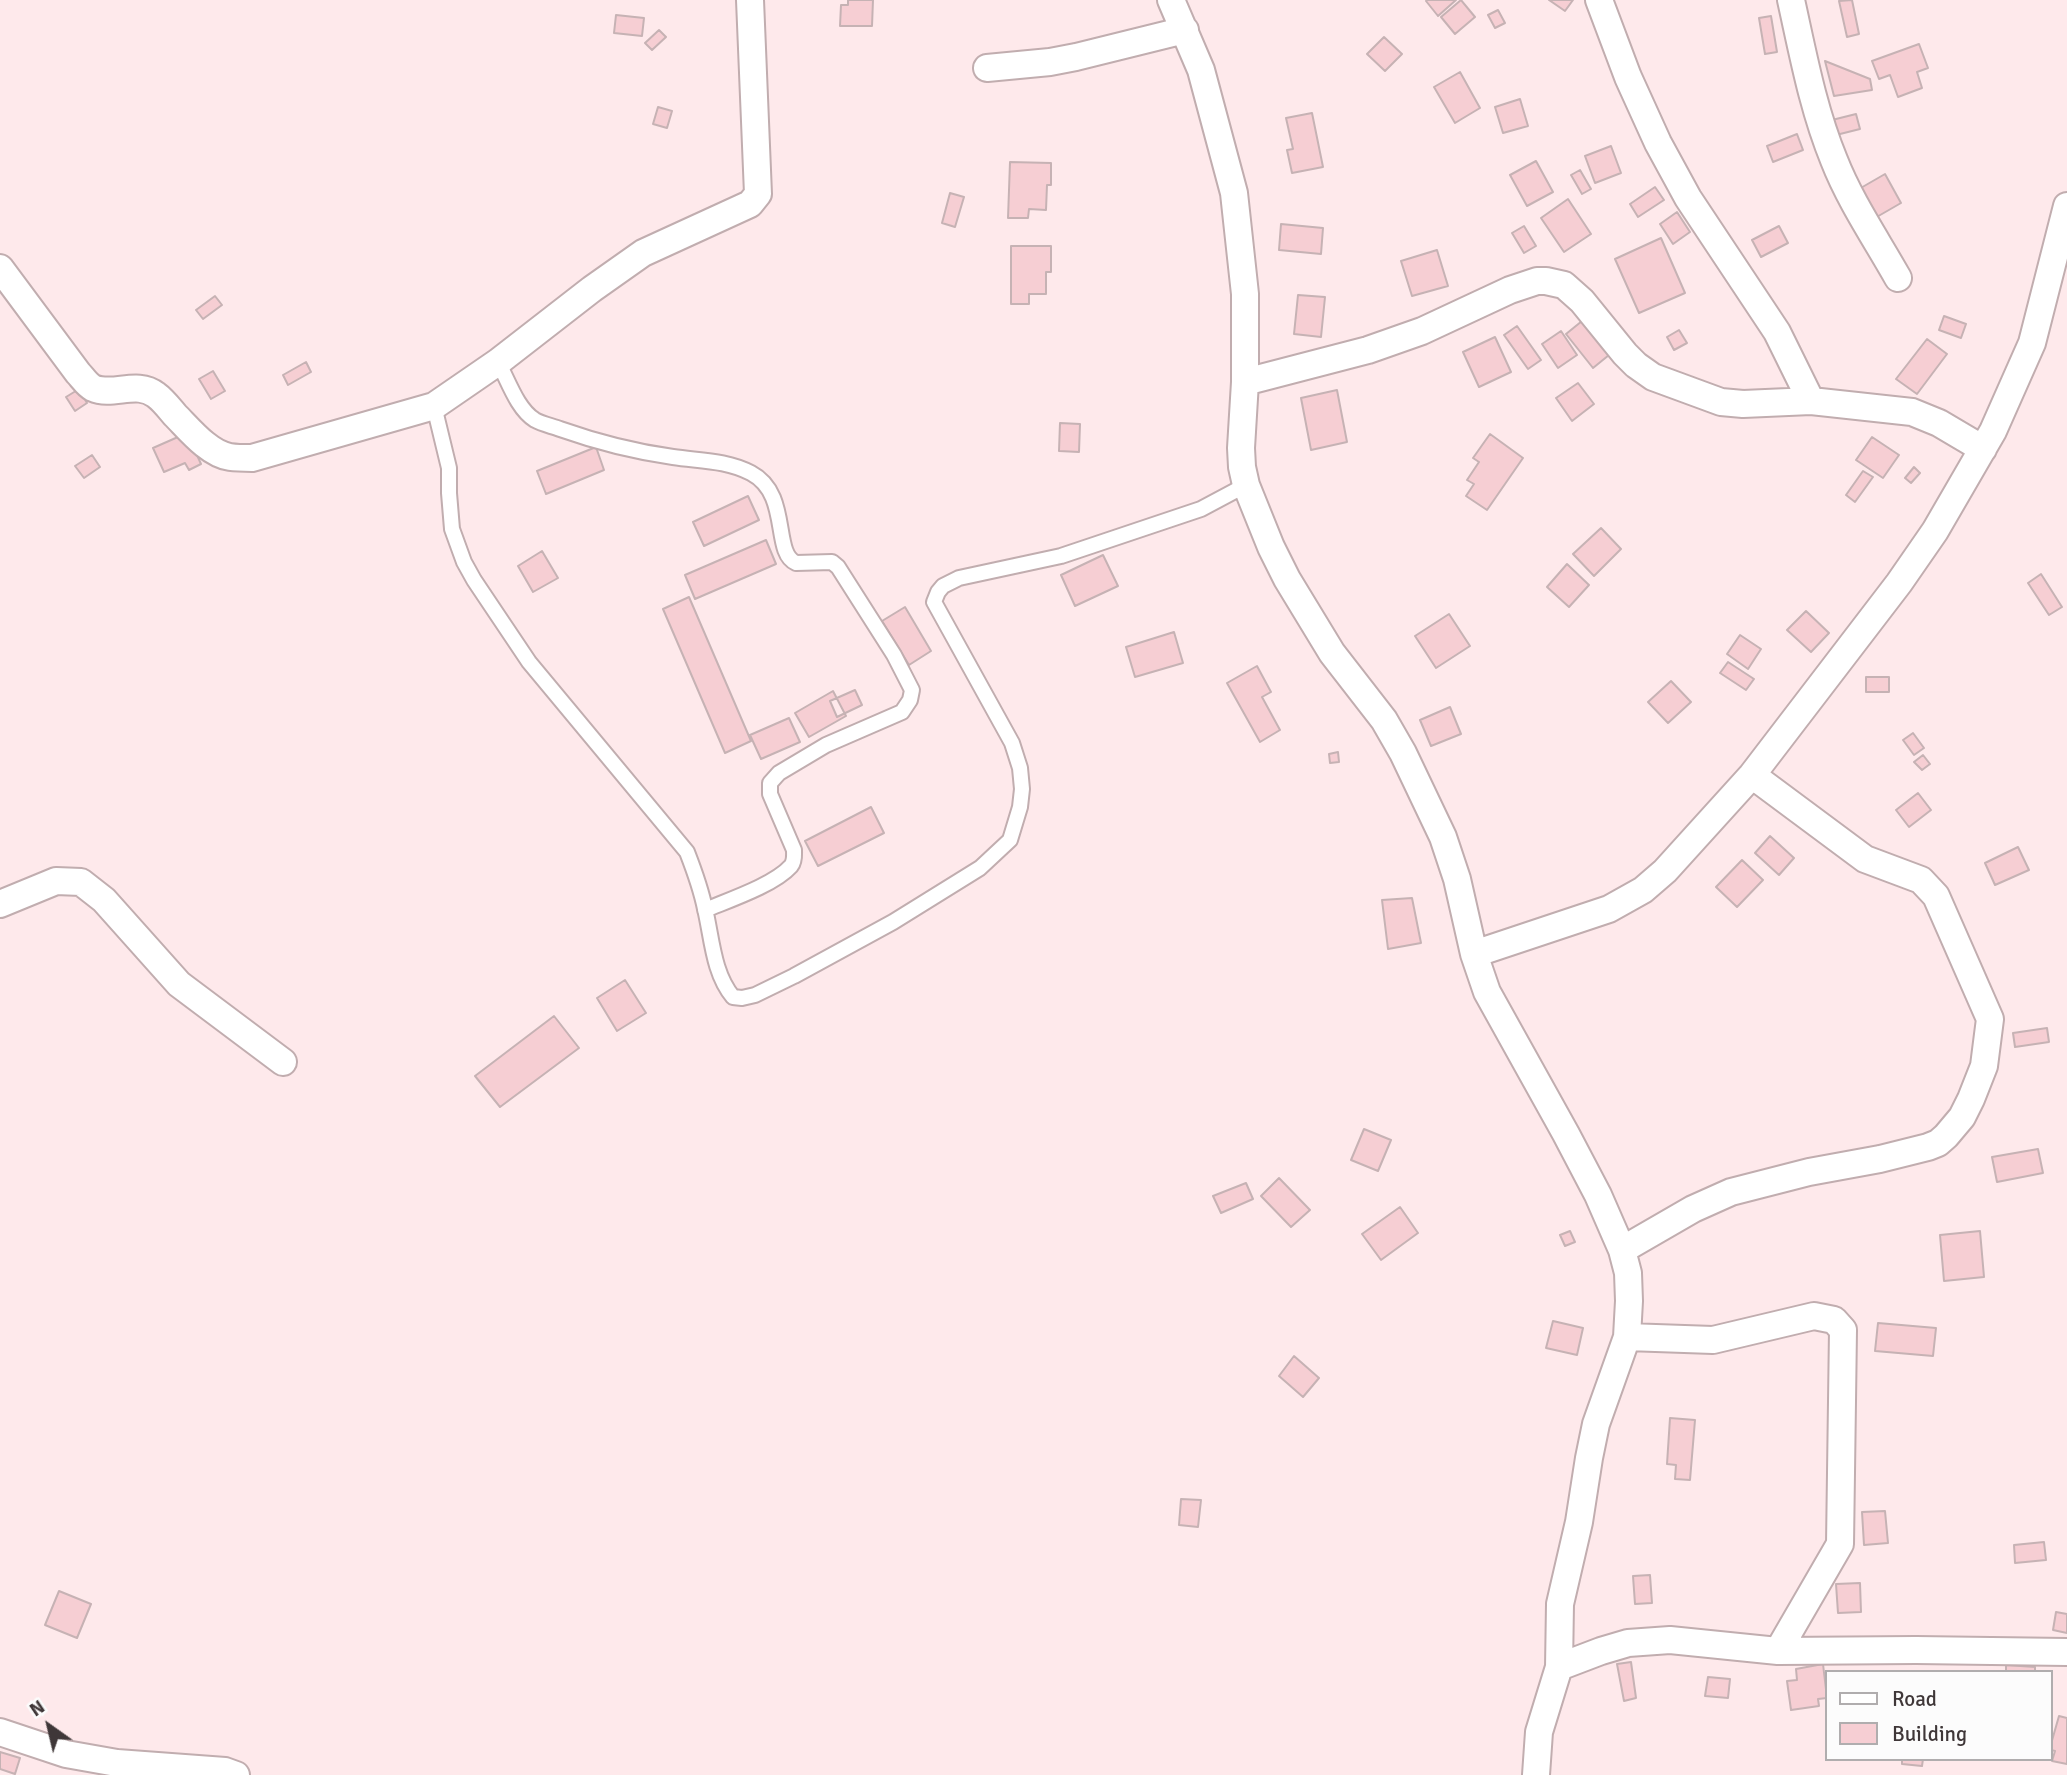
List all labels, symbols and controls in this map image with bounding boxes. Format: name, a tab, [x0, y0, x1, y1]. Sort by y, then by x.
legend	[1826, 1670, 2053, 1761]
text: Road	[1892, 1686, 1937, 1712]
north arrow	[14, 1691, 84, 1761]
text: N	[25, 1695, 49, 1722]
text: Building	[1892, 1721, 1967, 1747]

